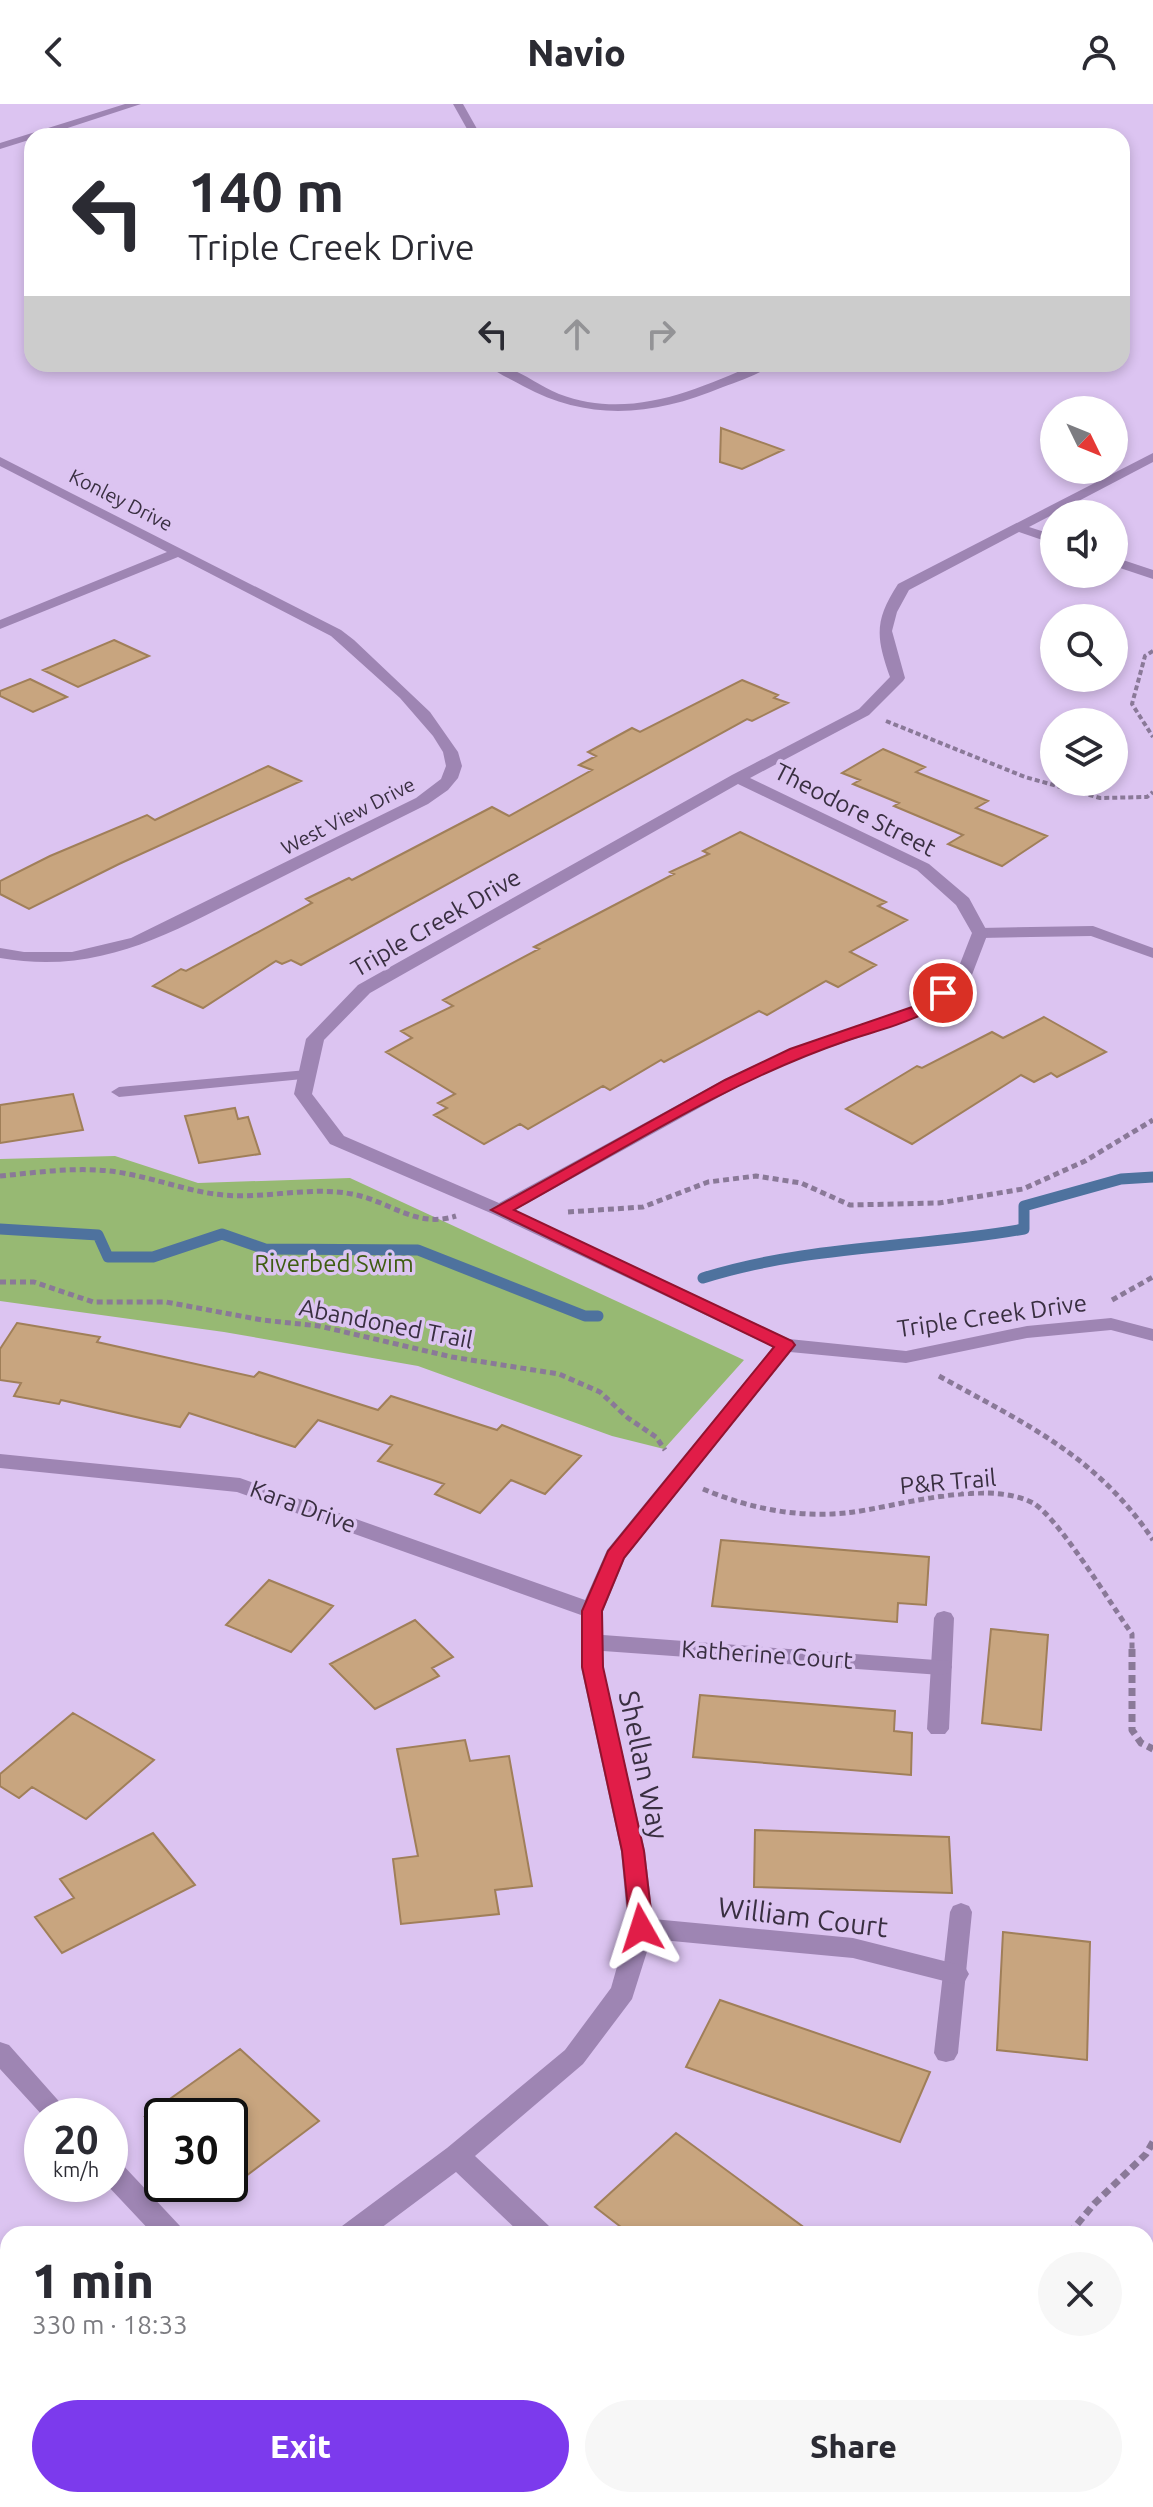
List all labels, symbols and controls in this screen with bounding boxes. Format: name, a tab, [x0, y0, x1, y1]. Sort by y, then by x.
icon: back	[32, 30, 76, 74]
icon: person	[1077, 30, 1121, 74]
text: Navio	[527, 32, 626, 73]
icon: left	[56, 160, 160, 264]
text: 140 m	[188, 160, 344, 223]
text: Triple Creek Drive	[188, 226, 475, 267]
icon: left	[471, 312, 515, 356]
icon: ahead	[555, 312, 599, 356]
icon: right	[639, 312, 683, 356]
north arrow	[1040, 396, 1128, 484]
map controls	[1040, 396, 1128, 796]
street label: Konley Drive	[66, 464, 177, 535]
button: sound	[1040, 500, 1128, 588]
button: search	[1040, 604, 1128, 692]
button: layers	[1040, 708, 1128, 796]
street label: Theodore Street	[770, 757, 941, 862]
street label: West View Drive	[277, 772, 418, 859]
street label: Triple Creek Drive	[346, 863, 525, 982]
pin	[909, 959, 977, 1027]
icon: arrive	[921, 971, 965, 1015]
park label: Riverbed Swim	[254, 1250, 414, 1277]
street label: Triple Creek Drive	[895, 1289, 1088, 1342]
street label: Abandoned Trail	[297, 1293, 475, 1354]
street label: P&R Trail	[899, 1464, 997, 1499]
street label: Kara Drive	[247, 1475, 360, 1538]
street label: Katherine Court	[680, 1635, 854, 1674]
street label: Shellan Way	[614, 1688, 675, 1842]
position arrow	[599, 1886, 683, 1970]
street label: William Court	[716, 1891, 890, 1942]
speed limit sign: 30	[144, 2098, 248, 2202]
text: 20	[53, 2117, 99, 2162]
text: km/h	[53, 2158, 99, 2181]
button: close	[1038, 2252, 1122, 2336]
text: 1 min	[32, 2253, 154, 2307]
text: 330 m · 18:33	[32, 2310, 188, 2339]
button: Exit	[32, 2400, 569, 2492]
button: Share	[585, 2400, 1122, 2492]

